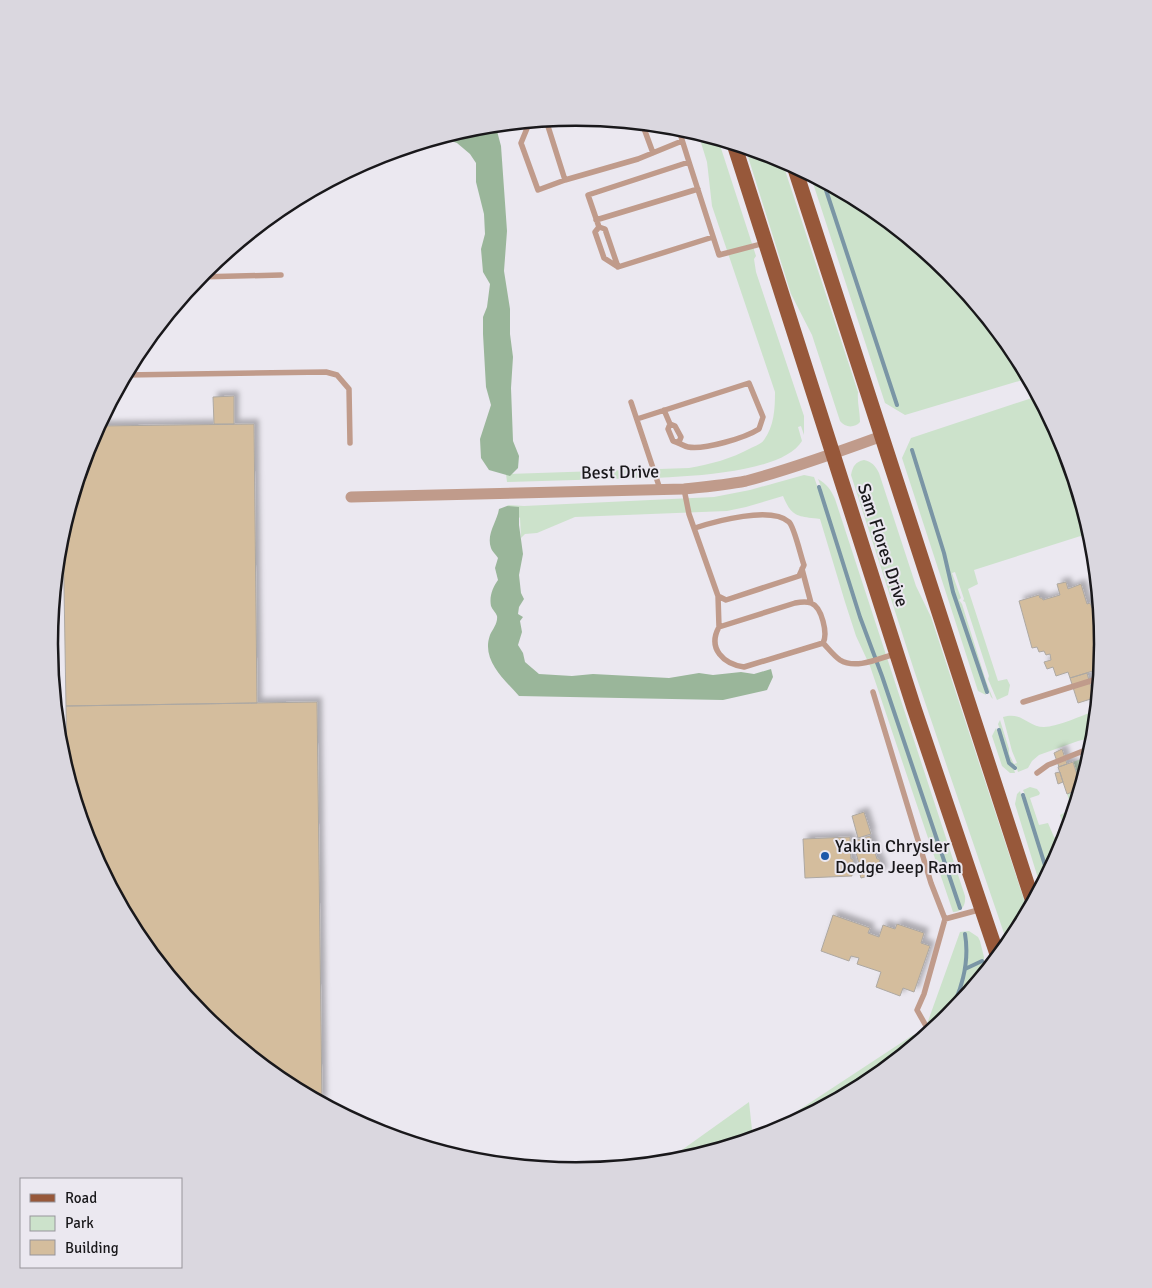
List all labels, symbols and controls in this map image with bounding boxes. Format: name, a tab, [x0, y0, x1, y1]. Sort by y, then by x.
street label: Best Drive	[581, 460, 659, 484]
street label: Sam Flores Drive	[853, 480, 913, 610]
place label: Yaklin Chrysler Dodge Jeep Ram	[835, 835, 962, 878]
marker: Yaklin Chrysler Dodge Jeep Ram	[819, 850, 831, 862]
legend	[20, 1178, 182, 1268]
text: Road	[65, 1189, 97, 1207]
text: Park	[65, 1214, 94, 1232]
text: Building	[65, 1239, 119, 1257]

